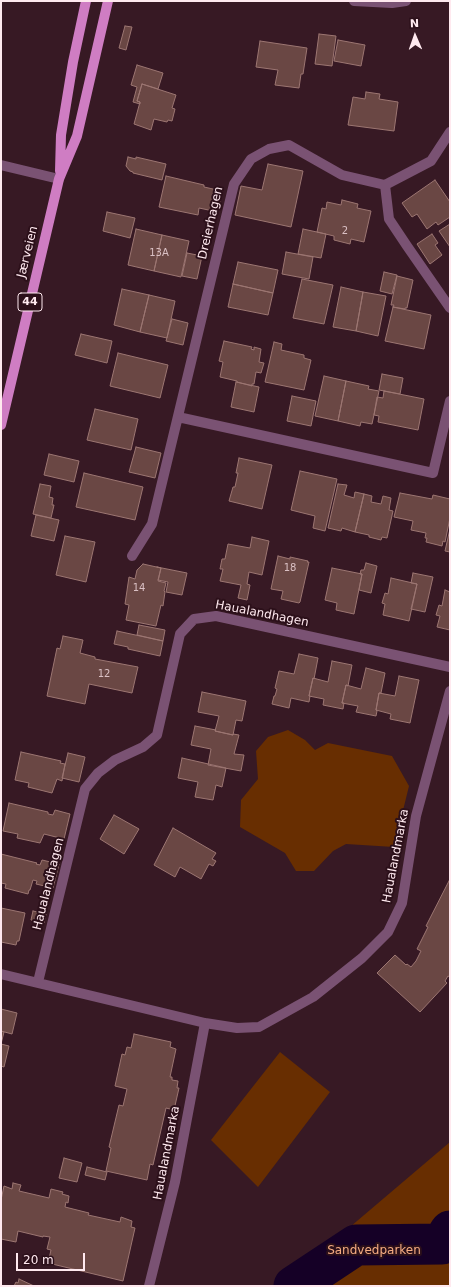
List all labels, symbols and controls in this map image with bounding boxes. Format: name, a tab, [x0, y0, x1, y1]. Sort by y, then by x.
north arrow	[395, 16, 435, 56]
text: N	[410, 17, 419, 30]
street label: Dreierhagen	[196, 185, 226, 261]
street label: Jærveien	[15, 225, 41, 279]
house number: 2	[342, 225, 348, 237]
house number: 13A	[149, 247, 169, 259]
road number: 44	[18, 293, 42, 311]
house number: 18	[284, 562, 296, 574]
house number: 14	[133, 582, 145, 594]
street label: Haualandhagen	[214, 598, 310, 630]
house number: 12	[98, 668, 110, 680]
street label: Haualandmarka	[380, 808, 412, 904]
street label: Haualandhagen	[31, 836, 67, 932]
street label: Haualandmarka	[151, 1105, 183, 1201]
park label: Sandvedparken	[327, 1244, 421, 1258]
scale bar	[18, 1245, 87, 1271]
text: 20 m	[23, 1253, 54, 1267]

